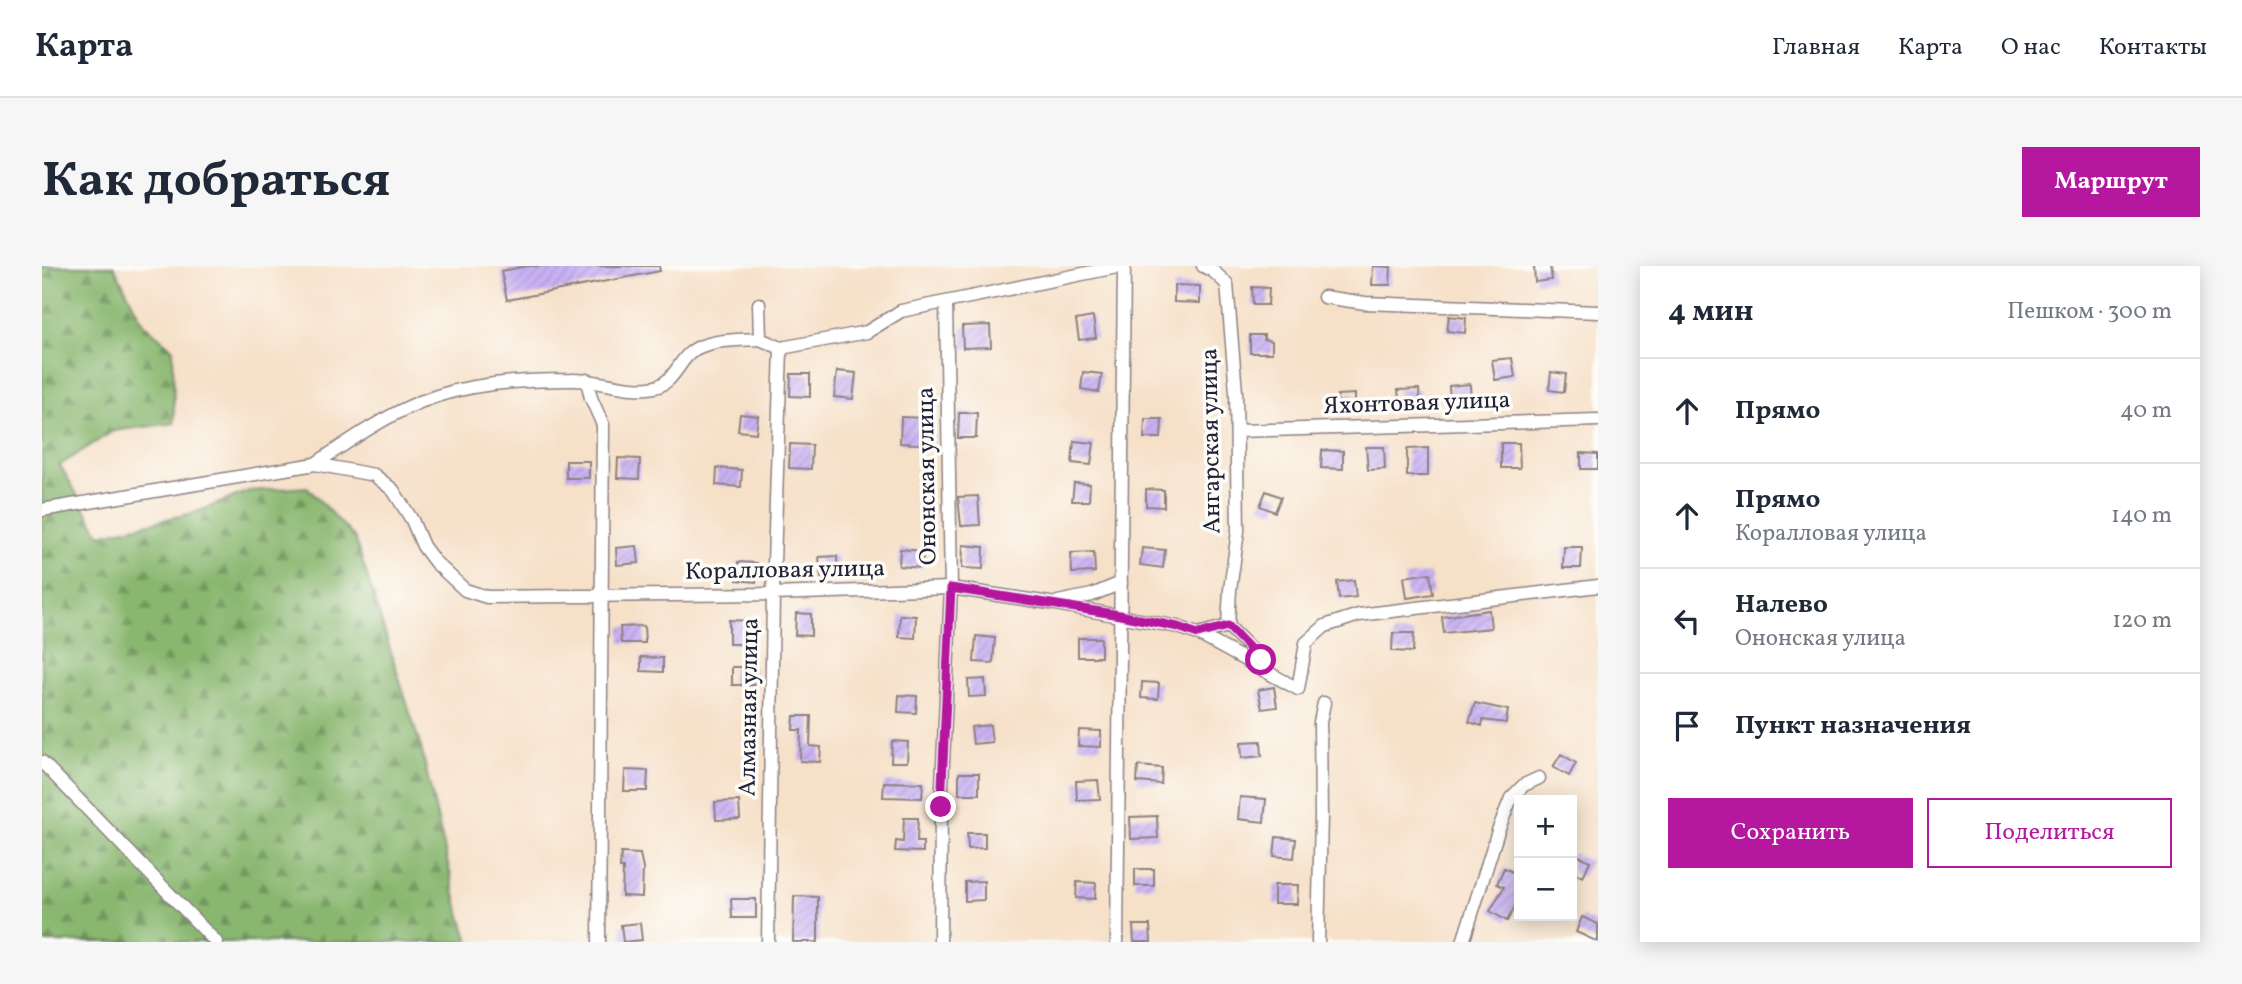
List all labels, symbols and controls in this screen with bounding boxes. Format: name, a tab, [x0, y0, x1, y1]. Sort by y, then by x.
text: Карта	[35, 25, 133, 71]
text: Главная	[1772, 31, 1860, 65]
text: Карта	[1898, 31, 1963, 65]
text: О нас	[2001, 31, 2061, 65]
text: Контакты	[2099, 31, 2207, 65]
button: Маршрут	[2022, 147, 2200, 217]
text: Как добраться	[42, 148, 390, 217]
text: 4 мин	[1668, 291, 1753, 333]
text: Пешком · 300 m	[2007, 296, 2172, 328]
street label: Ангарская улица	[1193, 348, 1231, 534]
street label: Яхонтовая улица	[1323, 384, 1511, 424]
street label: Ононская улица	[909, 387, 947, 565]
icon: ahead	[1668, 392, 1706, 430]
text: Прямо	[1735, 393, 1820, 429]
text: 40 m	[2120, 395, 2172, 427]
text: Прямо	[1735, 482, 1820, 518]
icon: ahead	[1668, 497, 1706, 535]
text: 140 m	[2111, 500, 2172, 532]
text: Коралловая улица	[1735, 518, 1927, 550]
street label: Коралловая улица	[685, 552, 885, 590]
text: Налево	[1735, 587, 1828, 623]
icon: left	[1668, 602, 1706, 640]
text: 120 m	[2112, 605, 2172, 637]
street label: Алмазная улица	[731, 617, 769, 797]
text: Ононская улица	[1735, 623, 1906, 655]
route start	[1245, 644, 1276, 675]
icon: arrive	[1668, 707, 1706, 745]
text: Пункт назначения	[1735, 708, 1971, 744]
route end	[925, 791, 956, 822]
map controls	[1514, 795, 1577, 921]
button: +	[1514, 795, 1577, 858]
button: Сохранить	[1668, 798, 1913, 868]
button: Поделиться	[1927, 798, 2172, 868]
button: −	[1514, 858, 1577, 921]

